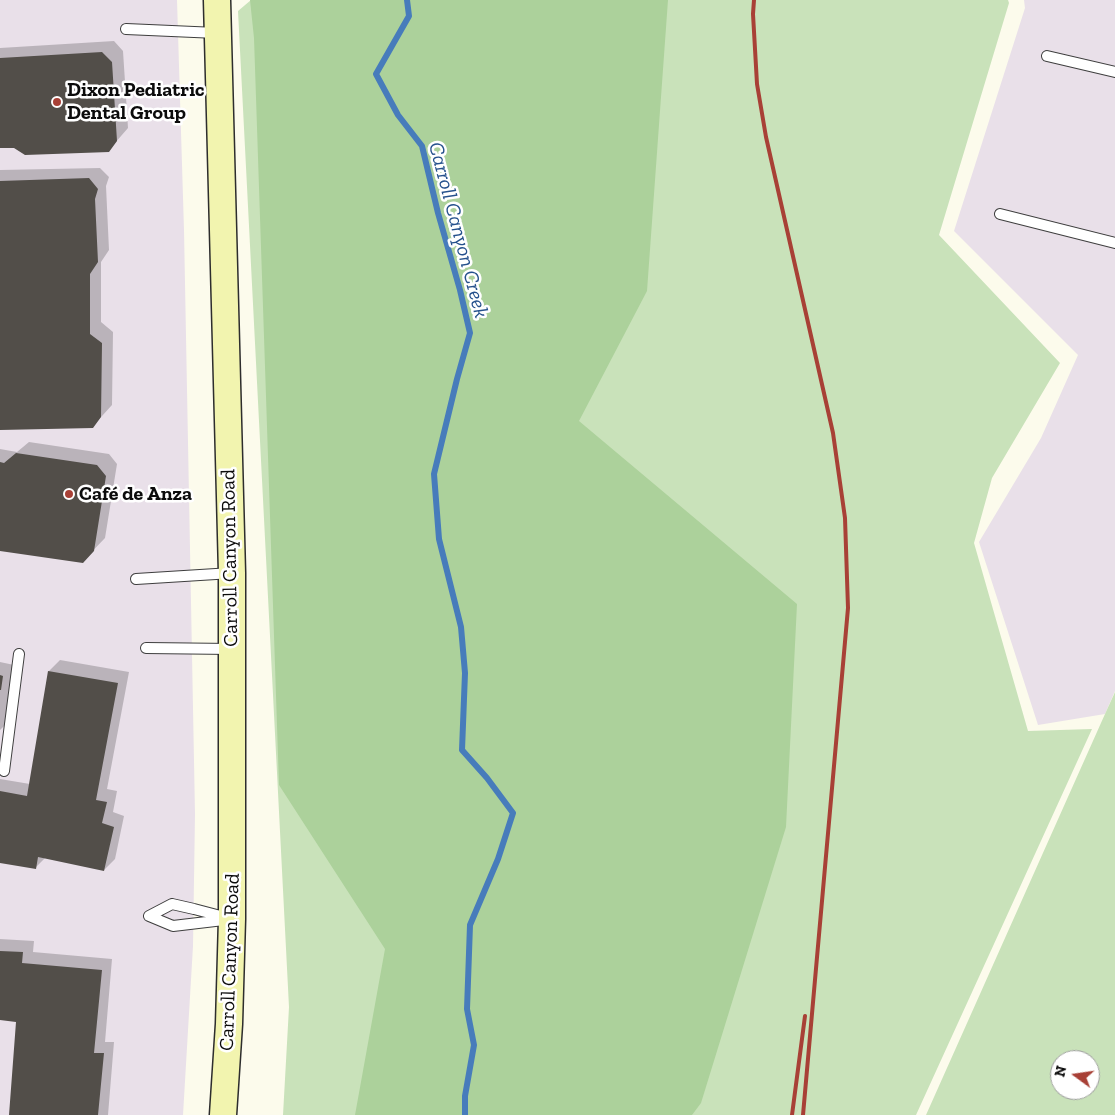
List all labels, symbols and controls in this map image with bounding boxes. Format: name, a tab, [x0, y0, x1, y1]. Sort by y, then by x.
place label: Dixon Pediatric Dental Group	[67, 78, 205, 125]
marker: Dixon Pediatric Dental Group	[51, 96, 63, 108]
water label: Carroll Canyon Creek	[422, 139, 494, 321]
street label: Carroll Canyon Road	[216, 469, 244, 647]
place label: Café de Anza	[79, 482, 192, 506]
marker: Café de Anza	[63, 488, 75, 500]
street label: Carroll Canyon Road	[215, 873, 245, 1051]
north arrow	[1050, 1050, 1100, 1100]
text: N	[1051, 1064, 1070, 1079]

